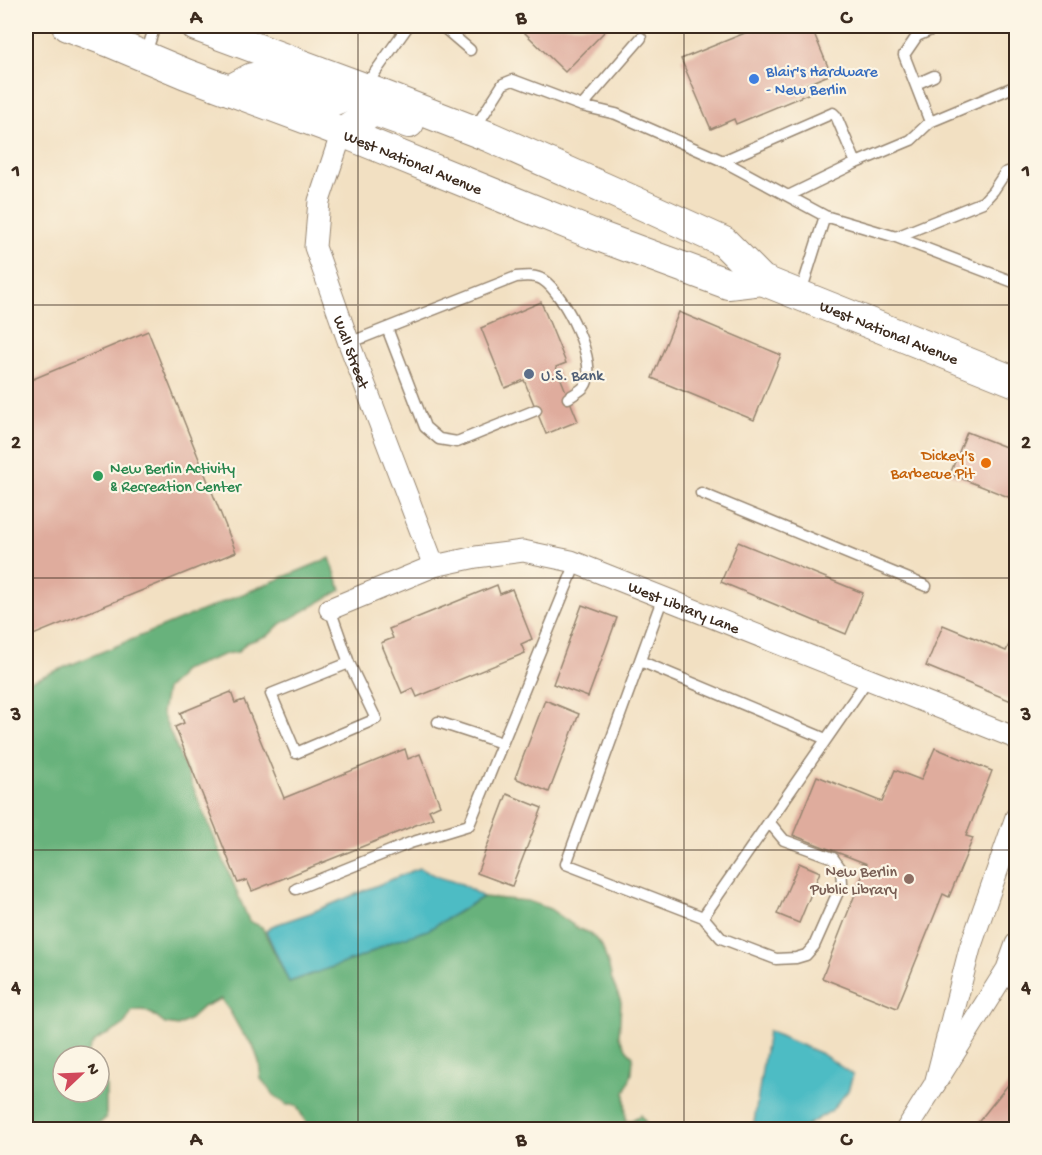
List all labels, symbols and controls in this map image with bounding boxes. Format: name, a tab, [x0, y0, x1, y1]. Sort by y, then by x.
text: A	[189, 8, 204, 31]
text: B	[515, 8, 527, 31]
text: C	[840, 8, 854, 31]
place label: Blair's Hardware - New Berlin	[765, 64, 878, 101]
marker: Blair's Hardware - New Berlin	[747, 72, 761, 86]
street label: West National Avenue	[340, 128, 485, 201]
text: 1	[11, 161, 20, 184]
text: 1	[1021, 161, 1030, 184]
street label: West National Avenue	[816, 298, 961, 371]
street label: Wall Street	[327, 314, 372, 393]
marker: U.S. Bank	[522, 367, 536, 381]
place label: U.S. Bank	[541, 368, 605, 387]
text: 2	[11, 433, 21, 456]
text: 2	[1021, 433, 1031, 456]
place label: Dickey's Barbecue Pit	[890, 448, 975, 485]
marker: Dickey's Barbecue Pit	[979, 456, 993, 470]
place label: New Berlin Activity & Recreation Center	[110, 461, 242, 498]
marker: New Berlin Activity & Recreation Center	[91, 469, 105, 483]
street label: West Library Lane	[625, 579, 742, 640]
text: 3	[10, 705, 21, 728]
text: 3	[1020, 705, 1031, 728]
place label: New Berlin Public Library	[809, 864, 897, 901]
marker: New Berlin Public Library	[902, 872, 916, 886]
text: 4	[10, 978, 21, 1001]
text: 4	[1020, 978, 1031, 1001]
north arrow	[51, 1044, 111, 1104]
text: N	[81, 1061, 103, 1079]
text: A	[189, 1130, 204, 1153]
text: B	[515, 1130, 527, 1153]
text: C	[840, 1130, 854, 1153]

